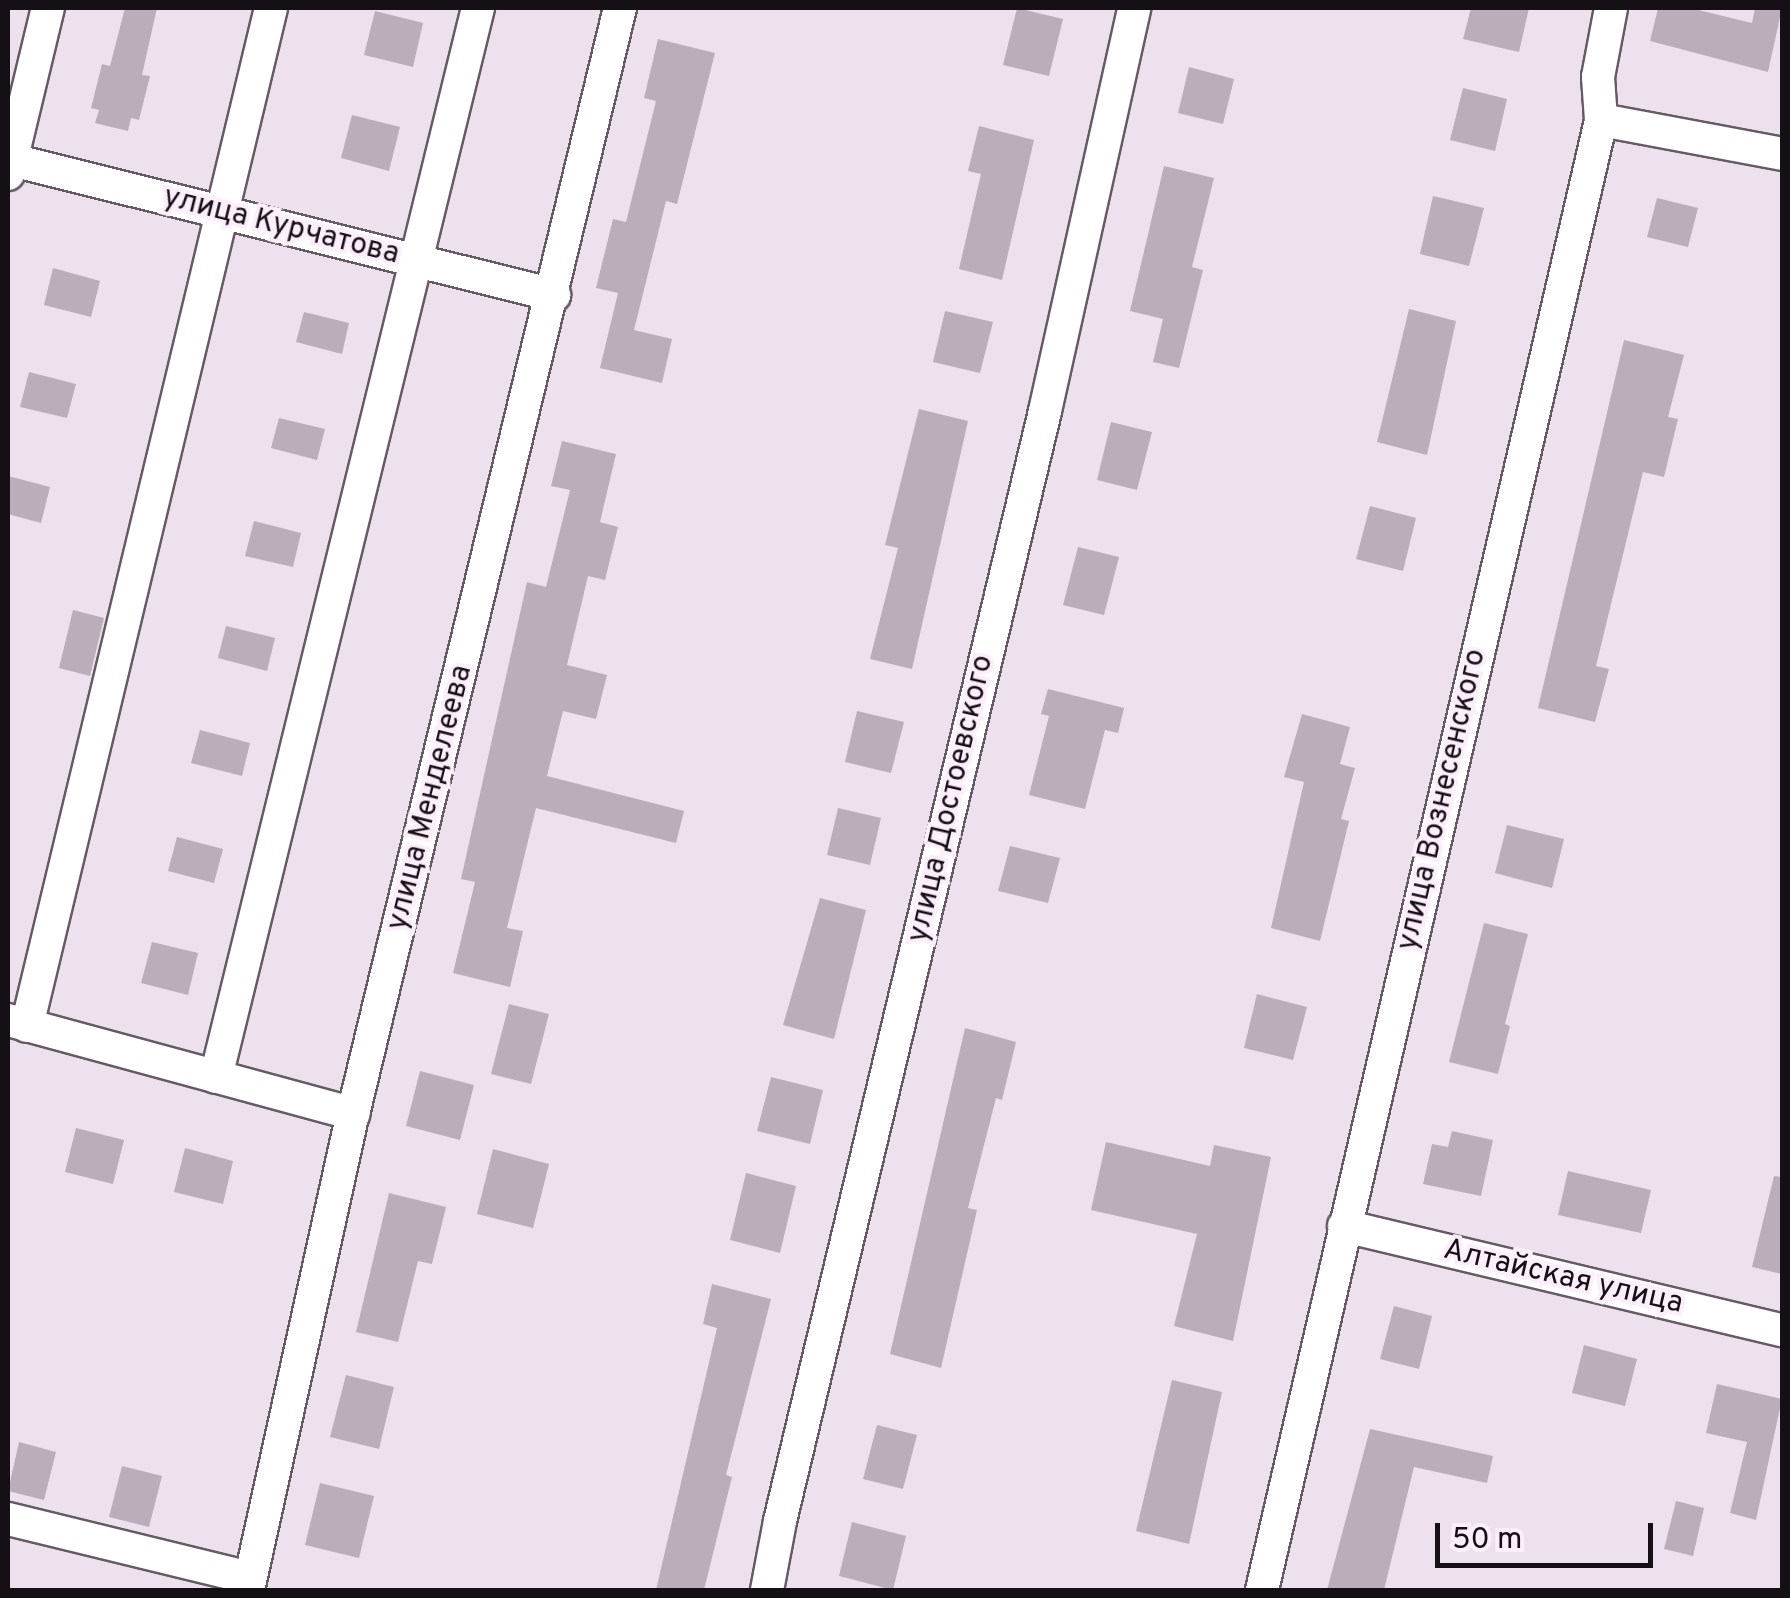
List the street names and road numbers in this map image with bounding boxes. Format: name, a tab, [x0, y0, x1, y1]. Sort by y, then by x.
street label: улица Курчатова	[159, 180, 403, 274]
street label: улица Вознесенского	[1391, 646, 1495, 954]
street label: улица Достоевского	[901, 652, 1003, 946]
street label: улица Менделеева	[381, 662, 481, 934]
street label: Алтайская улица	[1440, 1233, 1686, 1323]

